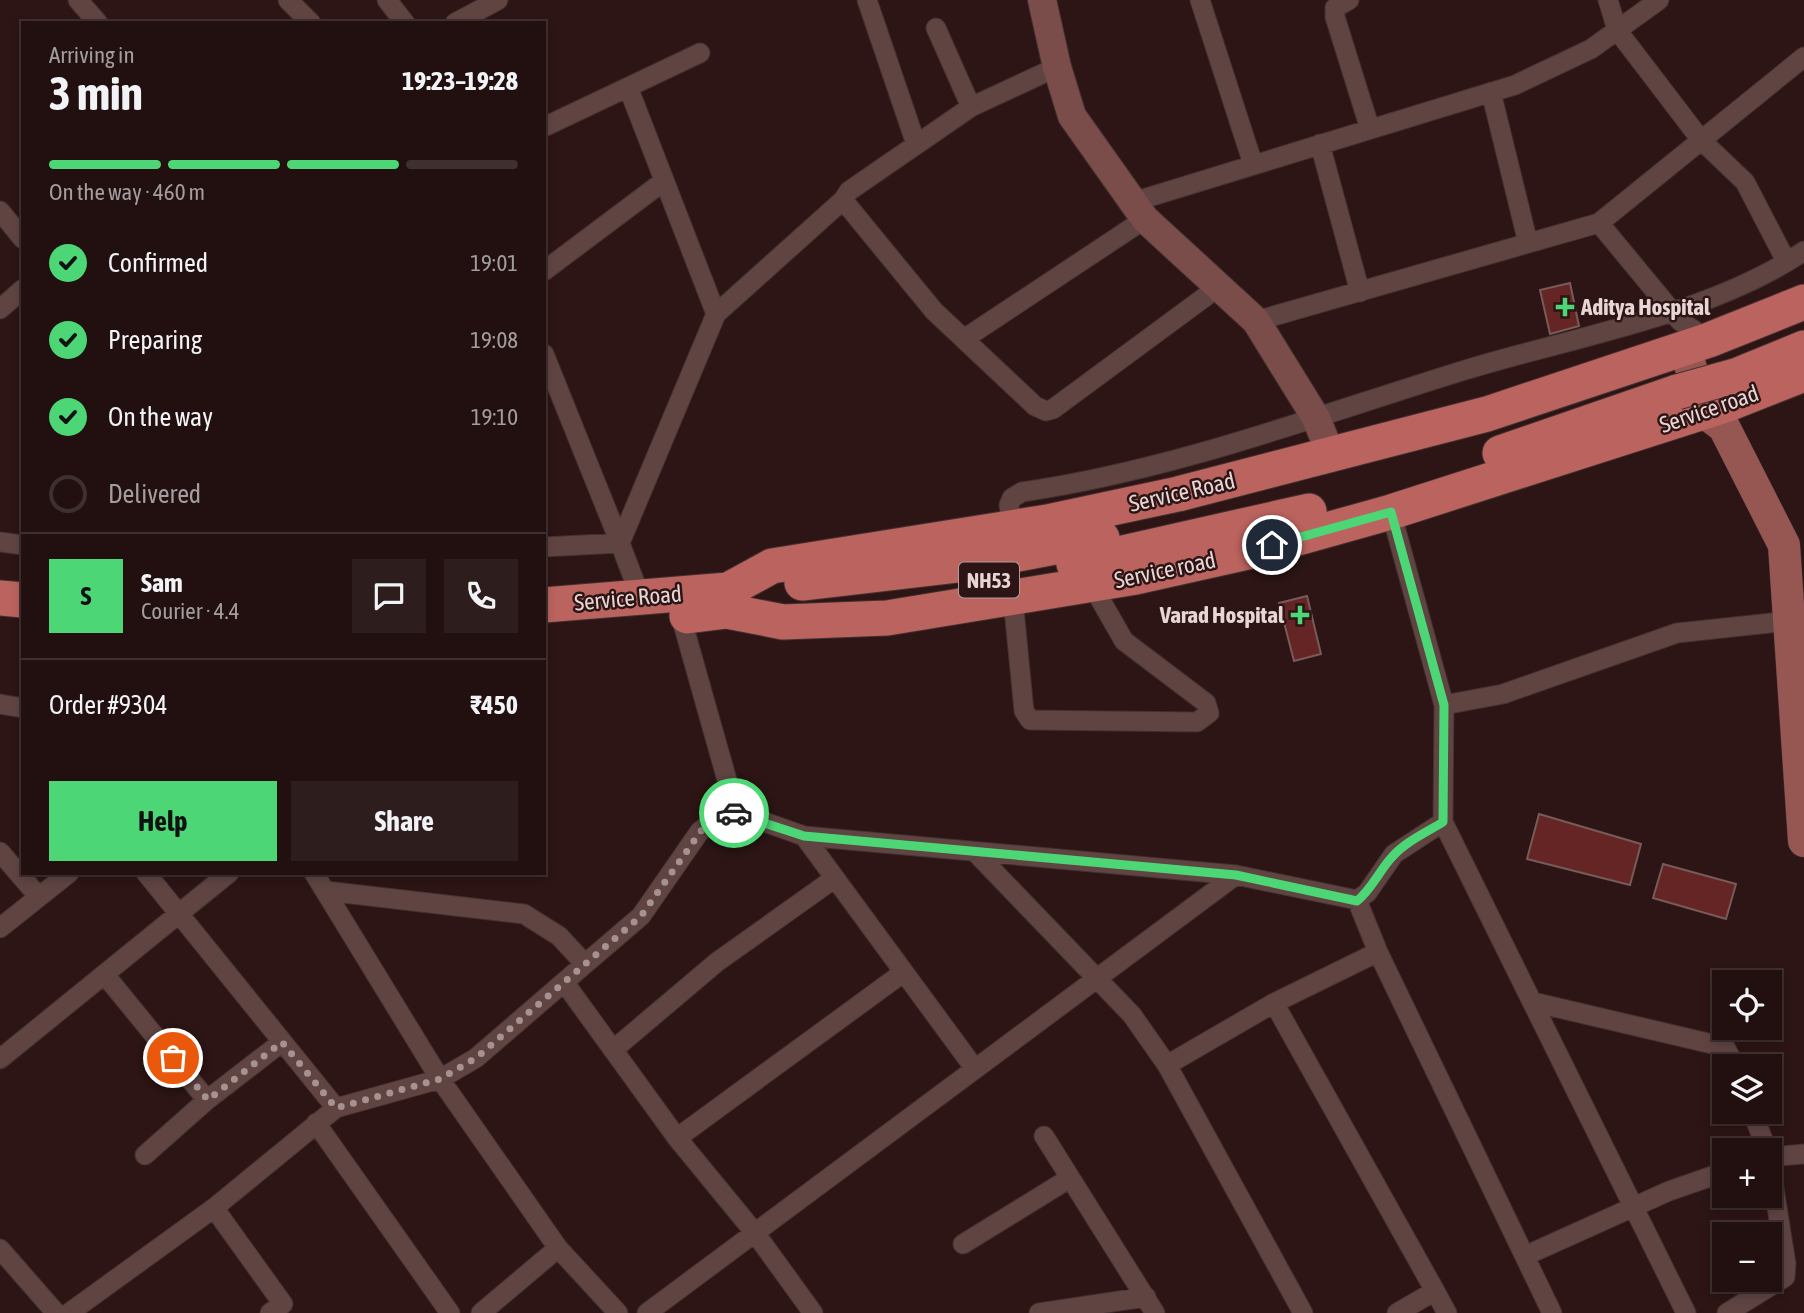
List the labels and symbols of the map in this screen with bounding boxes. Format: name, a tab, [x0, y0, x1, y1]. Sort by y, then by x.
place label: Aditya Hospital	[1580, 294, 1711, 320]
marker: Aditya Hospital	[1555, 297, 1575, 317]
street label: Service road	[1656, 380, 1762, 438]
street label: Service Road	[1127, 467, 1237, 517]
pin	[1242, 515, 1302, 575]
street label: Service road	[1112, 547, 1218, 593]
road number: NH53	[959, 562, 1019, 598]
street label: Service Road	[573, 580, 683, 616]
place label: Varad Hospital	[1159, 602, 1285, 628]
marker: Varad Hospital	[1290, 605, 1310, 625]
courier	[699, 778, 769, 848]
pin	[143, 1028, 203, 1088]

